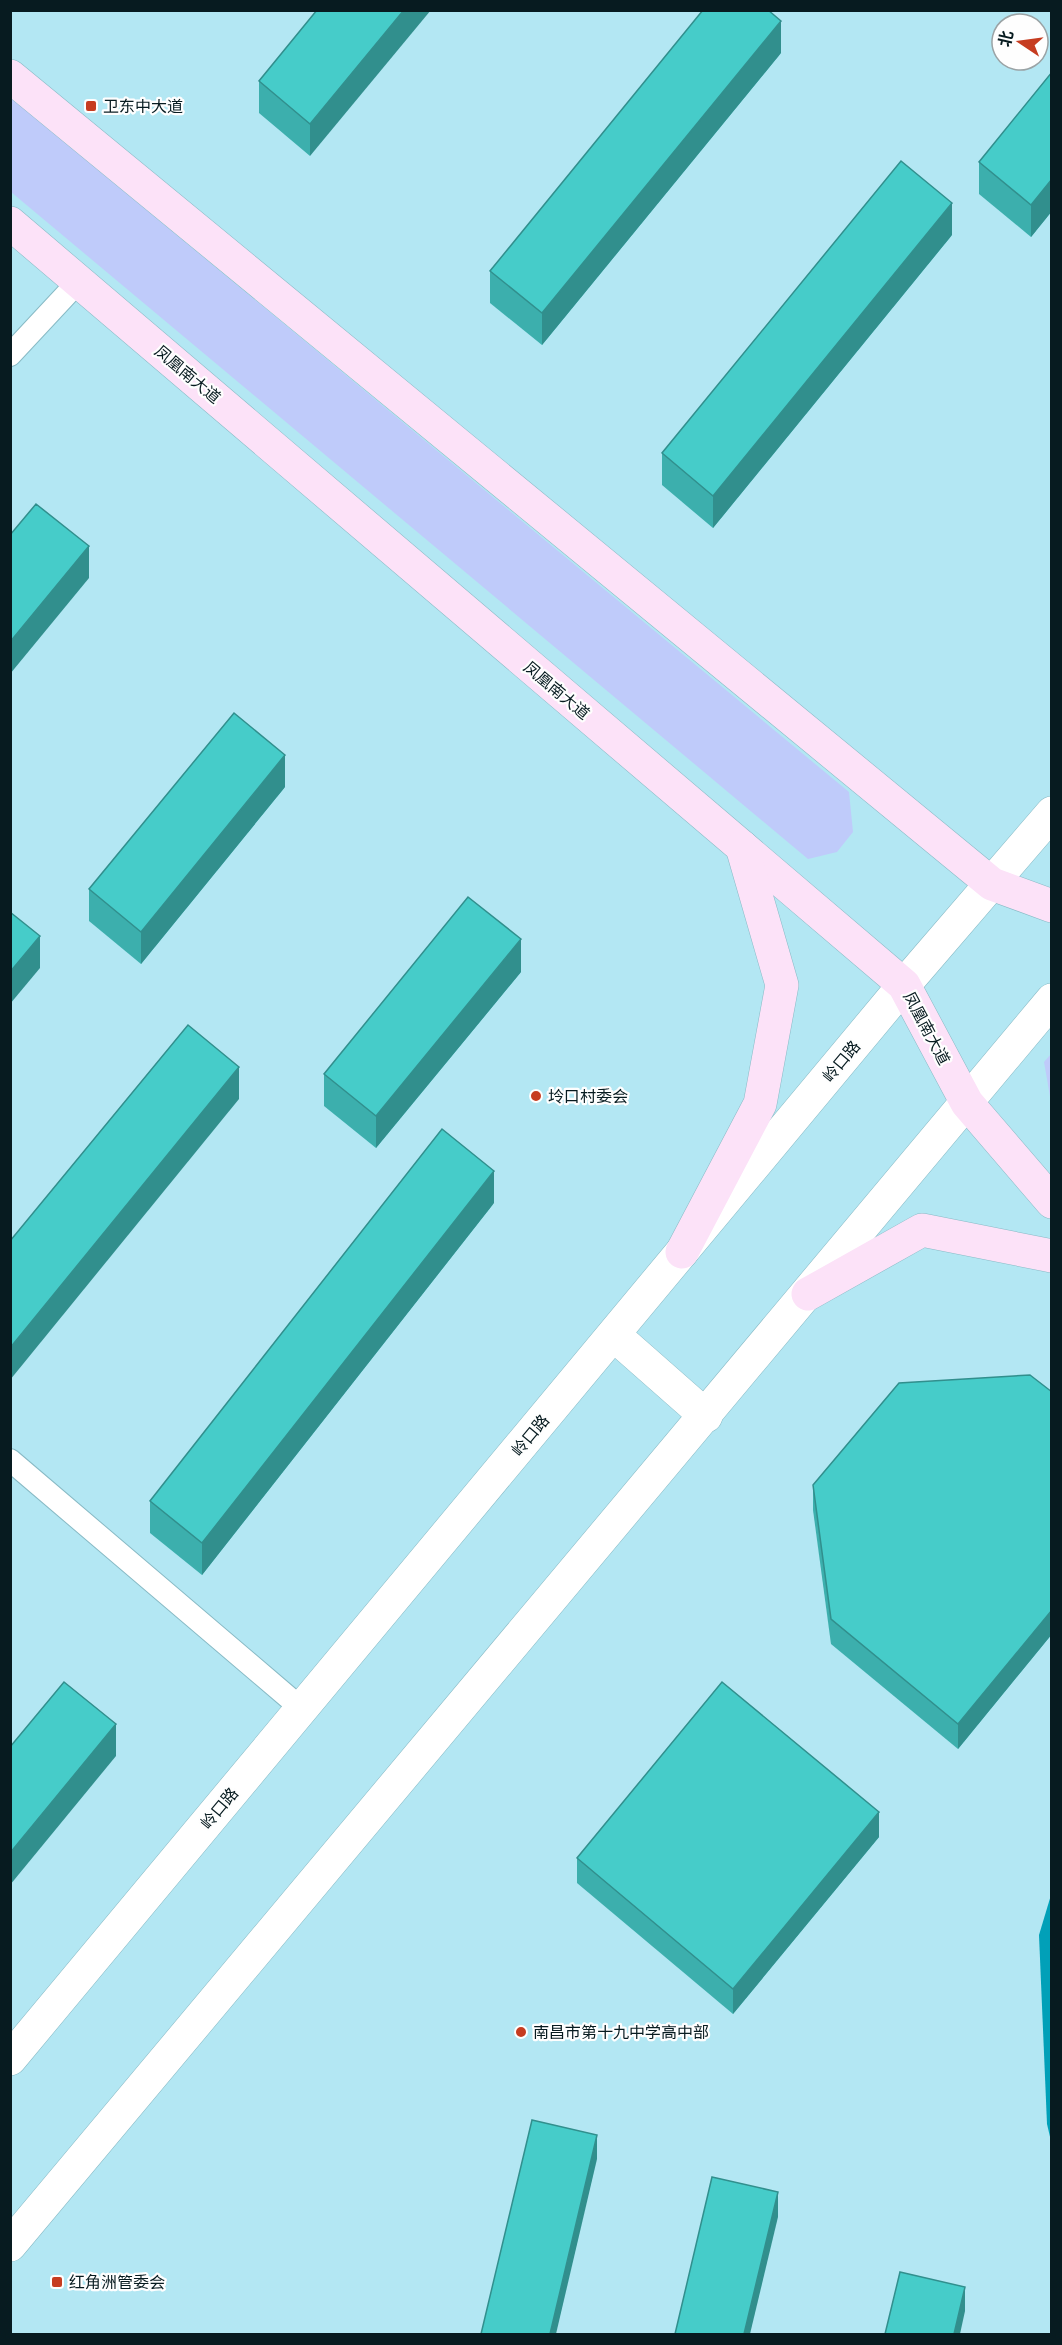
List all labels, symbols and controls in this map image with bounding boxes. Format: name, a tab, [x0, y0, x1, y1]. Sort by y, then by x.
north arrow	[990, 12, 1050, 72]
text: 北	[994, 29, 1017, 49]
place label: 卫东中大道	[103, 96, 183, 116]
marker: 卫东中大道	[84, 99, 98, 113]
street label: 凤凰南大道	[151, 341, 225, 407]
street label: 凤凰南大道	[520, 657, 594, 723]
street label: 凤凰南大道	[899, 988, 955, 1068]
street label: 岭口路	[818, 1036, 864, 1086]
place label: 坽口村委会	[548, 1086, 628, 1106]
marker: 坽口村委会	[529, 1089, 543, 1103]
street label: 岭口路	[507, 1410, 553, 1460]
street label: 岭口路	[196, 1783, 242, 1833]
place label: 南昌市第十九中学高中部	[533, 2022, 709, 2042]
marker: 南昌市第十九中学高中部	[514, 2025, 528, 2039]
place label: 红角洲管委会	[69, 2272, 165, 2292]
marker: 红角洲管委会	[50, 2275, 64, 2289]

